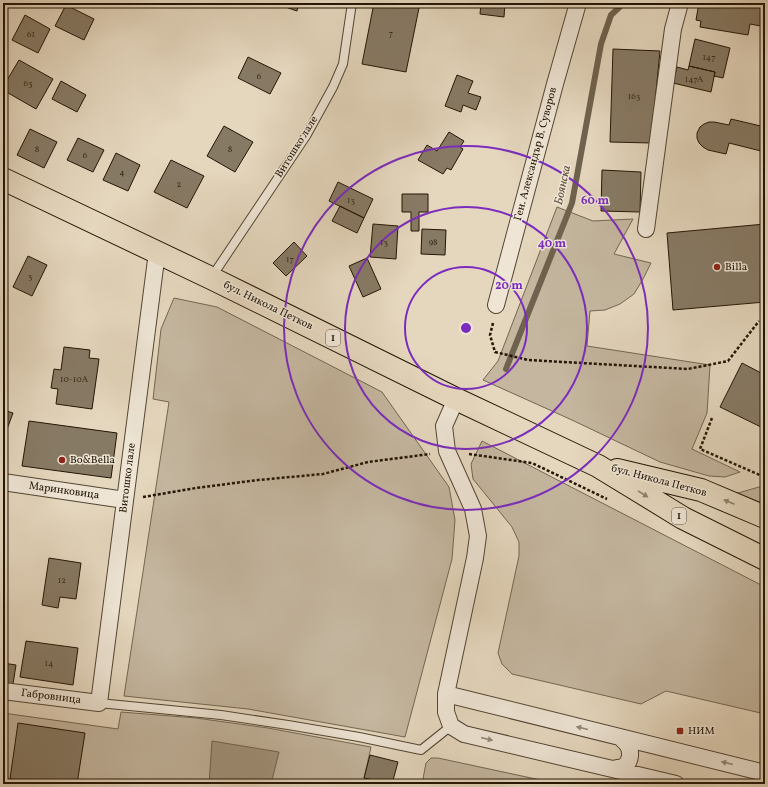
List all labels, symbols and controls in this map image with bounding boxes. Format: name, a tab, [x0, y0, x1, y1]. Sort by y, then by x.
house number: 7	[389, 27, 393, 40]
house number: 61	[27, 28, 35, 41]
house number: 147	[702, 51, 716, 64]
house number: 6	[257, 70, 262, 83]
house number: 147А	[685, 73, 704, 86]
house number: 63	[23, 77, 33, 90]
street label: Ген. Александър В. Суворов	[511, 85, 561, 222]
house number: 163	[628, 90, 641, 103]
street label: Витошко лале	[272, 113, 322, 181]
house number: 8	[35, 143, 40, 156]
house number: 8	[228, 143, 233, 156]
house number: 6	[83, 149, 88, 162]
water label: Боянска	[551, 163, 575, 206]
house number: 4	[119, 166, 125, 179]
house number: 2	[177, 178, 182, 191]
text: 60 m	[581, 193, 609, 209]
house number: 13	[347, 194, 355, 207]
house number: 13	[380, 236, 388, 249]
house number: 98	[428, 236, 438, 249]
text: 40 m	[538, 236, 567, 252]
house number: 17	[286, 253, 294, 266]
place label: Billa	[725, 260, 748, 275]
marker: Billa	[712, 262, 722, 272]
house number: 3	[28, 270, 33, 283]
street label: бул. Никола Петков	[221, 278, 316, 334]
text: 20 m	[495, 278, 523, 294]
centre of rings	[459, 321, 473, 335]
road number: 1	[326, 330, 340, 346]
house number: 10-10А	[60, 373, 89, 386]
street label: Витошко лале	[116, 442, 140, 514]
place label: Bo&Bella	[70, 453, 116, 468]
marker: Bo&Bella	[57, 455, 67, 465]
street label: бул. Никола Петков	[610, 461, 709, 501]
street label: Маринковица	[28, 479, 101, 503]
one-way arrow	[637, 490, 649, 497]
one-way arrow	[723, 499, 735, 505]
road number: 1	[672, 508, 686, 524]
house number: 12	[58, 574, 66, 587]
house number: 14	[45, 657, 53, 670]
street label: Габровница	[20, 686, 82, 708]
place label: НИМ	[688, 724, 715, 739]
one-way arrow	[576, 725, 588, 731]
marker: НИМ	[675, 726, 685, 736]
one-way arrow	[481, 737, 493, 743]
one-way arrow	[721, 760, 733, 766]

